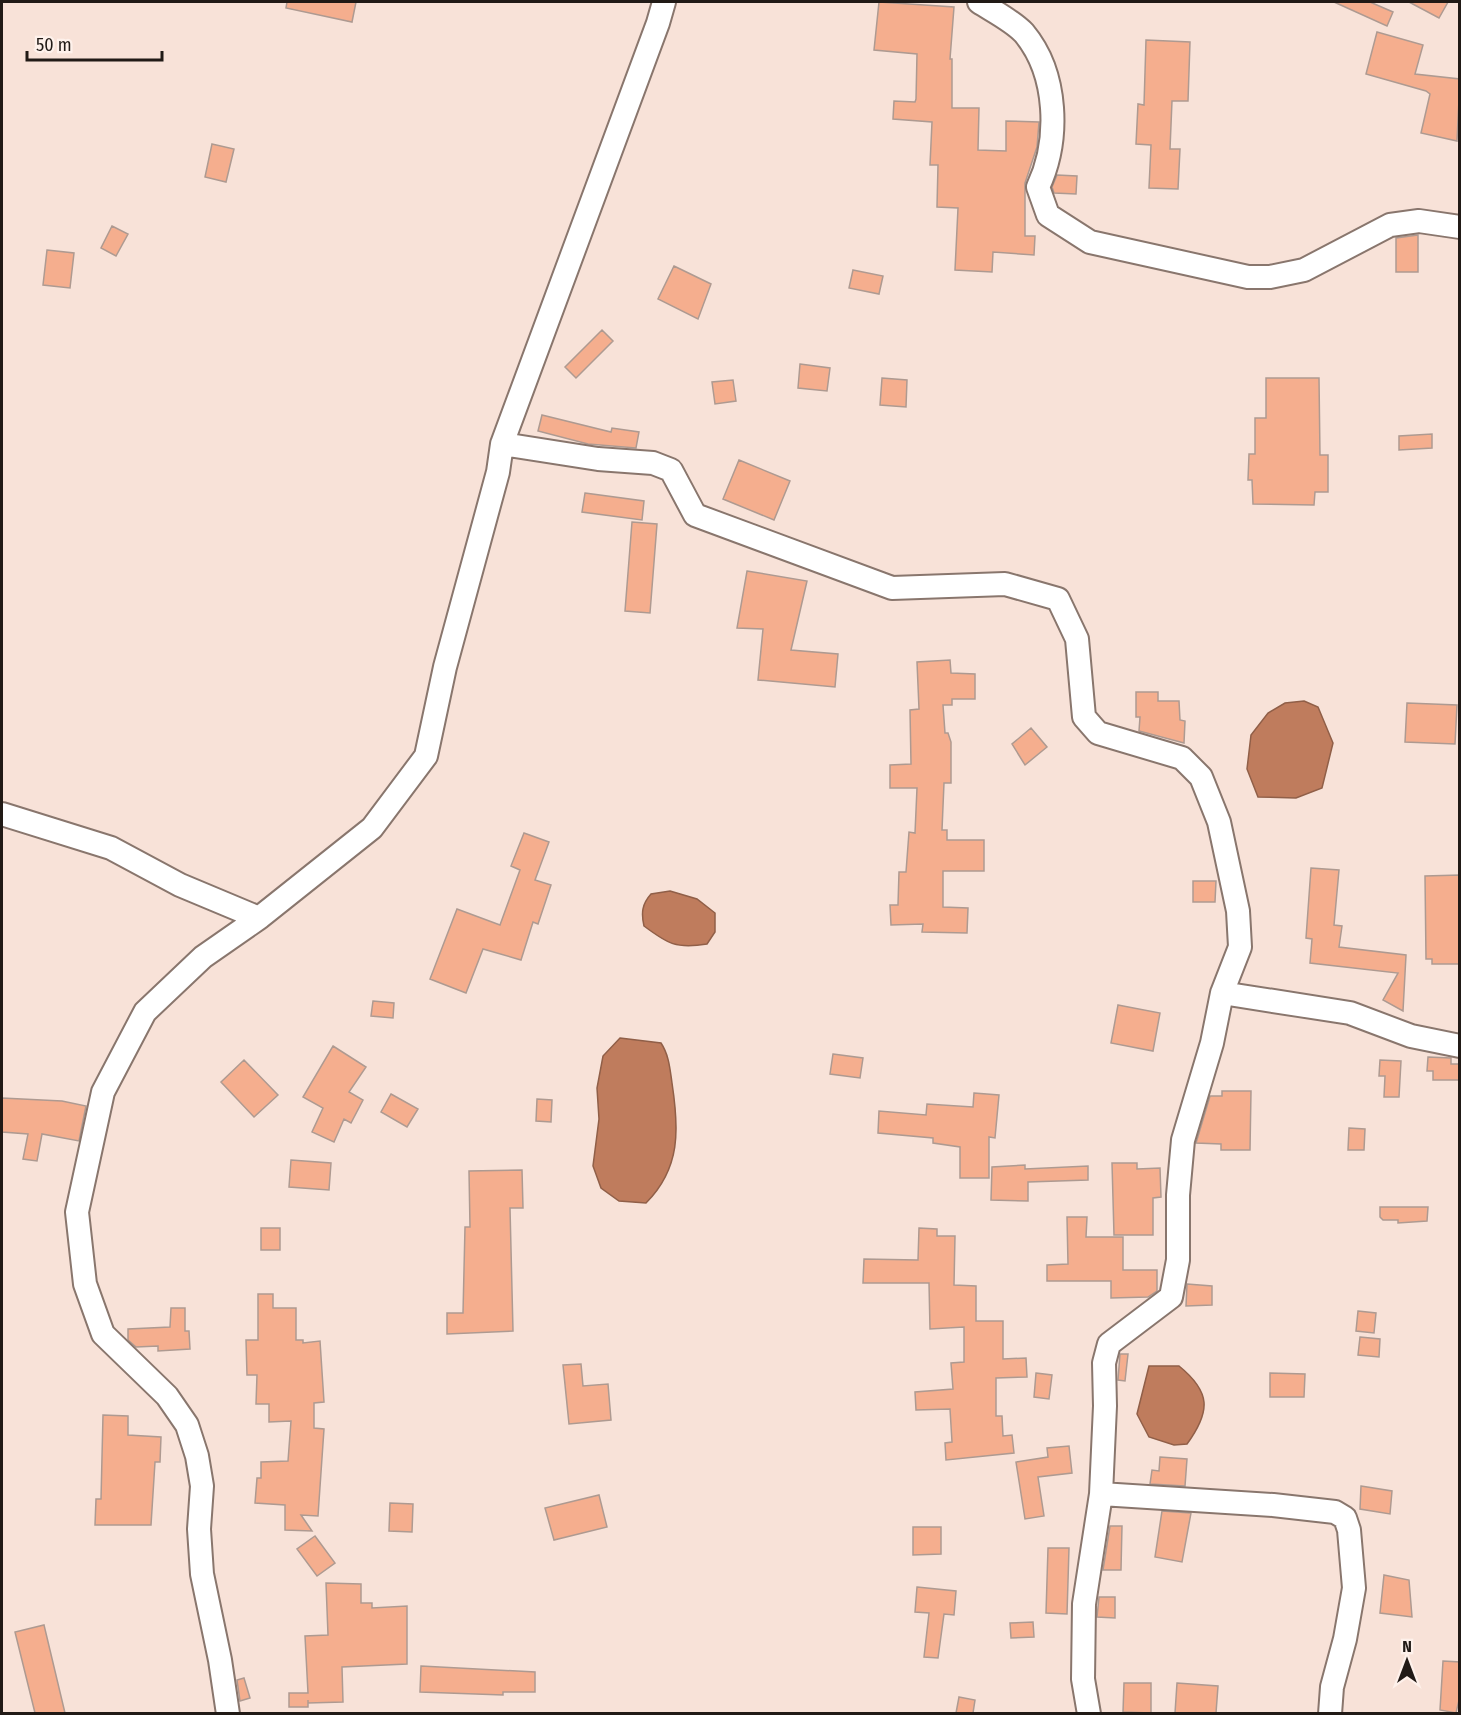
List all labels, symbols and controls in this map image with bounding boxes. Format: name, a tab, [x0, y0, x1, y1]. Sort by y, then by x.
scale bar	[27, 24, 162, 62]
text: 50 m	[36, 34, 72, 56]
north arrow	[1377, 1631, 1437, 1691]
text: N	[1402, 1637, 1412, 1656]

